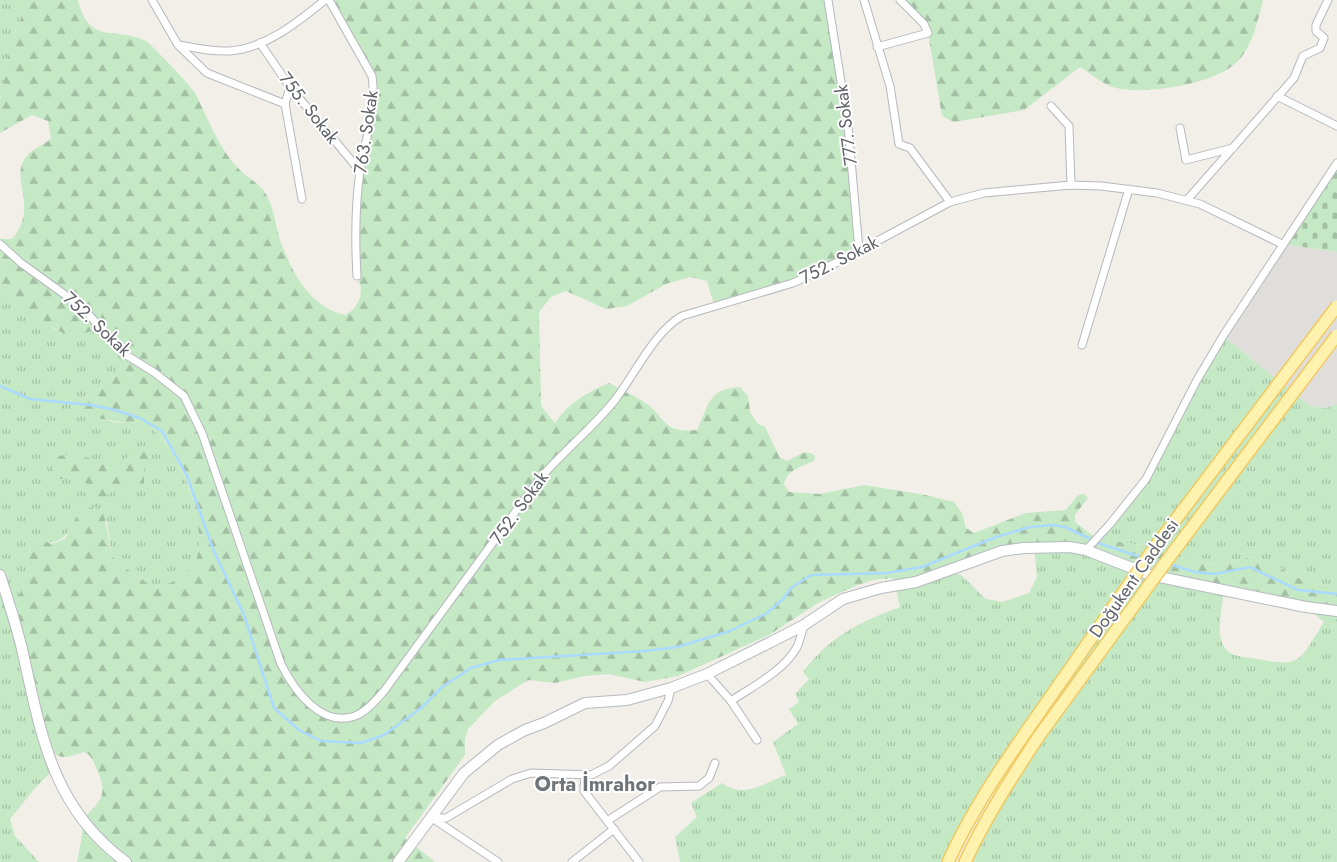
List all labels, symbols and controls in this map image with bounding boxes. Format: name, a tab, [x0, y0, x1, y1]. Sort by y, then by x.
street label: 755. Sokak	[273, 67, 345, 149]
street label: 777. Sokak	[828, 83, 864, 167]
street label: 763. Sokak	[347, 88, 385, 176]
street label: 752. Sokak	[795, 229, 883, 291]
street label: 752. Sokak	[57, 286, 137, 362]
street label: 752. Sokak	[484, 466, 554, 550]
street label: Doğukent Caddesi	[1083, 513, 1185, 643]
district label: Orta İmrahor	[535, 770, 656, 799]

